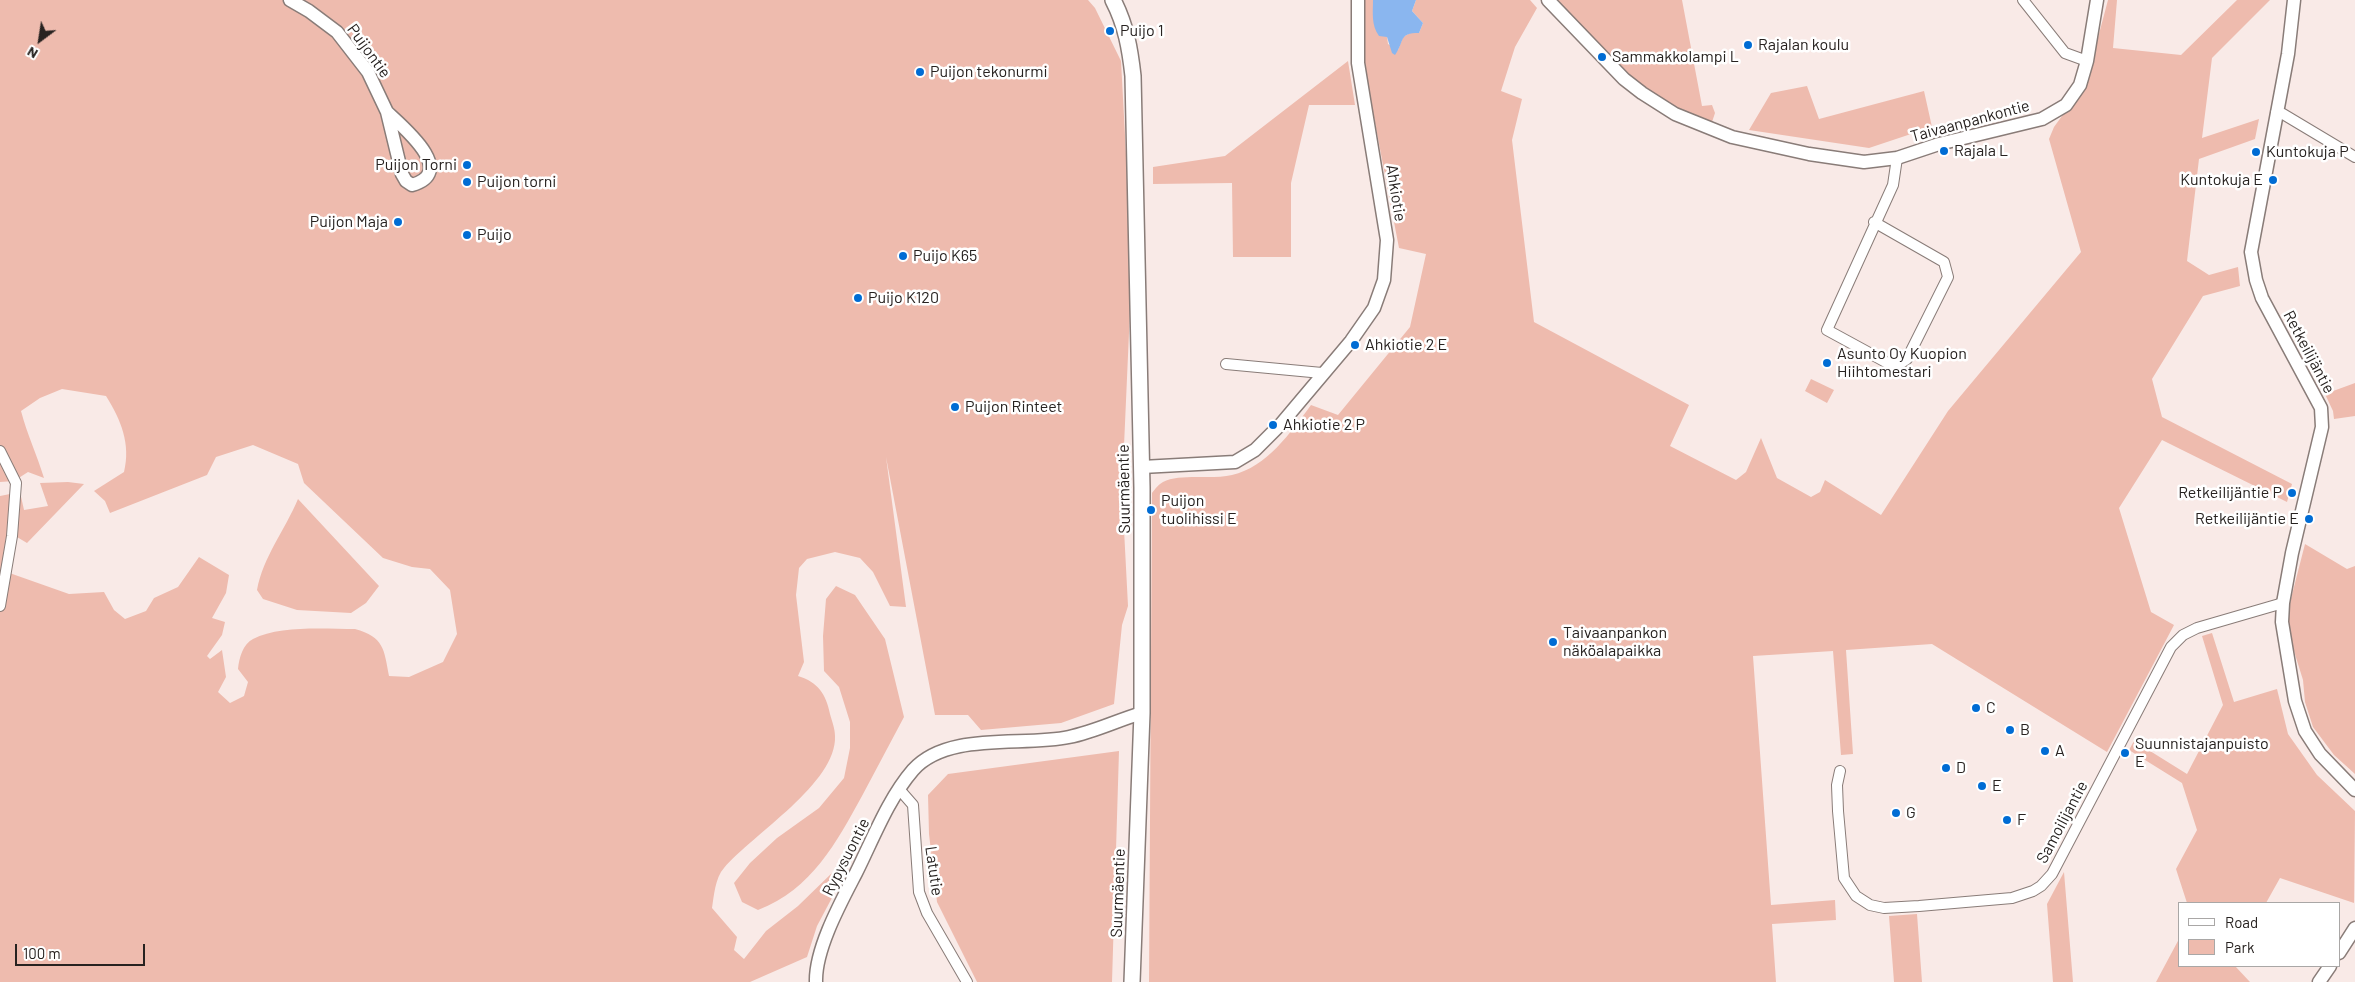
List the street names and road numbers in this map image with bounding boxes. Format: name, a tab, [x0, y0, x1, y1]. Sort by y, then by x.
street label: Puijontie	[343, 20, 395, 82]
street label: Taivaanpankontie	[1908, 96, 2032, 146]
street label: Ahkiotie	[1382, 163, 1410, 223]
street label: Retkeilijäntie	[2279, 307, 2339, 397]
street label: Suurmäentie	[1114, 444, 1134, 534]
street label: Samoilijantie	[2032, 778, 2092, 866]
street label: Rypysuontie	[818, 815, 874, 899]
street label: Latutie	[921, 845, 947, 897]
street label: Suurmäentie	[1107, 848, 1129, 938]

